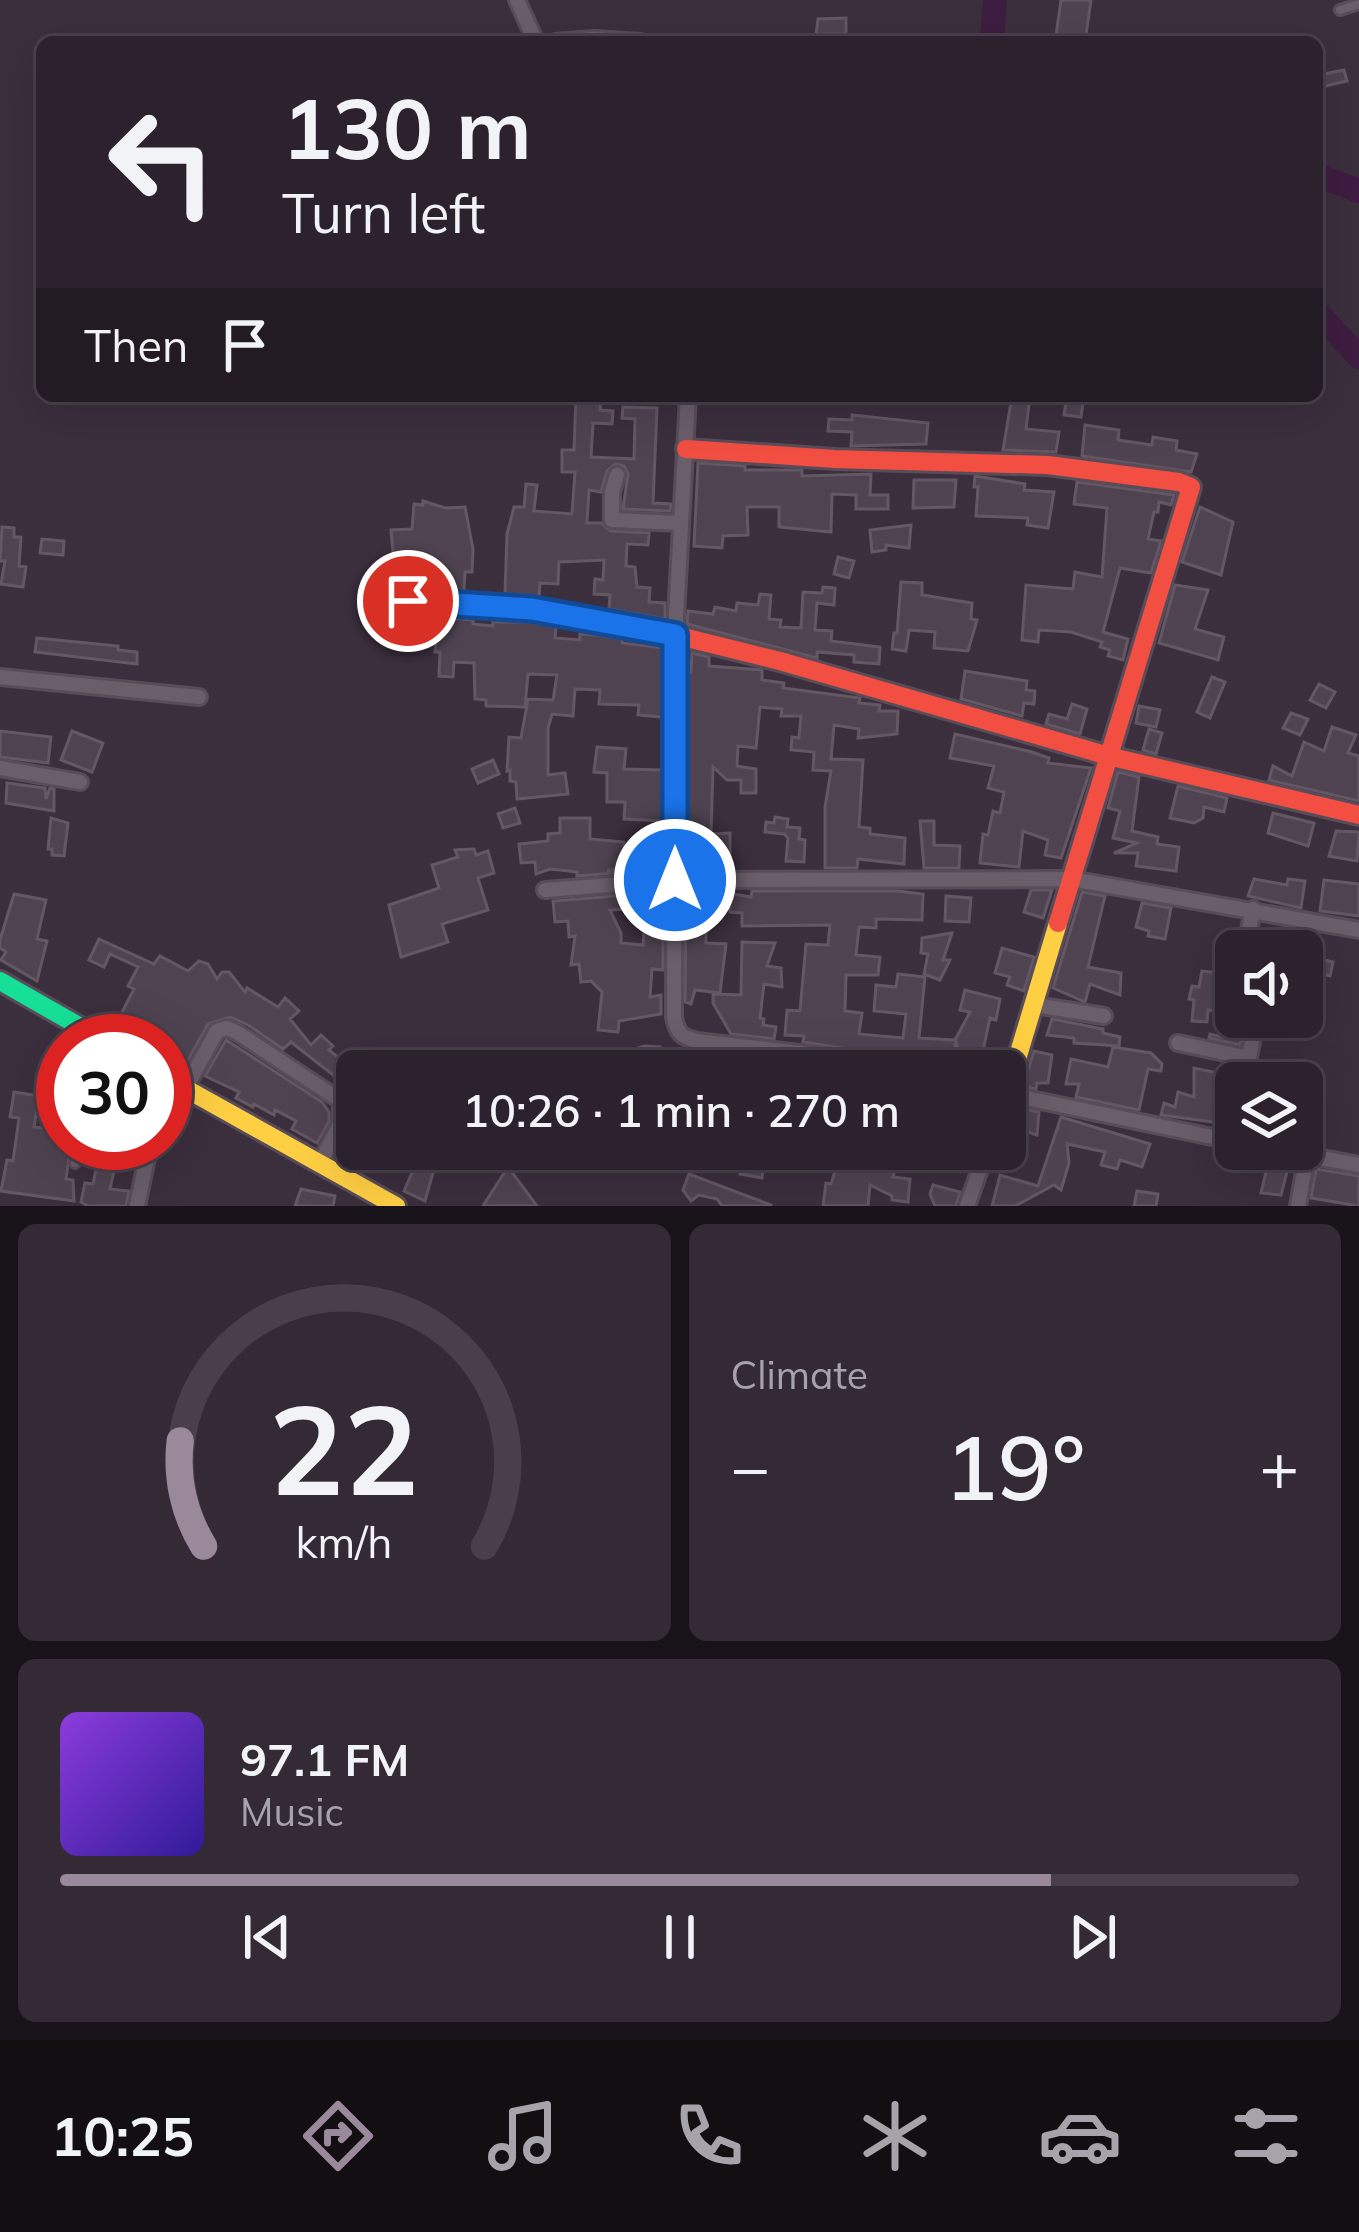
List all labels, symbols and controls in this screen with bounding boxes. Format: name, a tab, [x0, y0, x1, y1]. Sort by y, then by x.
text: 130 m	[282, 75, 532, 180]
icon: left	[84, 84, 240, 240]
text: Turn left	[282, 179, 485, 247]
icon: arrive	[212, 312, 278, 378]
text: Then	[84, 317, 188, 373]
pin	[357, 550, 459, 652]
icon: arrive	[375, 568, 441, 634]
position arrow	[612, 817, 738, 943]
map controls	[1215, 930, 1323, 1170]
button: sound	[1215, 930, 1323, 1038]
speed limit sign: 30	[36, 1014, 192, 1170]
button: layers	[1215, 1062, 1323, 1170]
text: 10:26 · 1 min · 270 m	[462, 1082, 900, 1138]
text: Climate	[731, 1350, 868, 1399]
text: 22	[269, 1370, 419, 1526]
text: 19°	[944, 1410, 1086, 1523]
text: −	[731, 1425, 770, 1508]
text: +	[1259, 1425, 1299, 1508]
text: km/h	[296, 1514, 393, 1568]
text: 97.1 FM	[240, 1731, 409, 1787]
text: Music	[240, 1787, 344, 1836]
icon: previous	[234, 1904, 300, 1970]
icon: pause	[647, 1904, 713, 1970]
icon: next	[1060, 1904, 1126, 1970]
icon: directions	[296, 2094, 380, 2178]
icon: music	[481, 2094, 565, 2178]
icon: phone	[667, 2094, 751, 2178]
icon: climate	[853, 2094, 937, 2178]
icon: car	[1038, 2094, 1122, 2178]
icon: filters	[1224, 2094, 1308, 2178]
text: 10:25	[51, 2102, 194, 2170]

